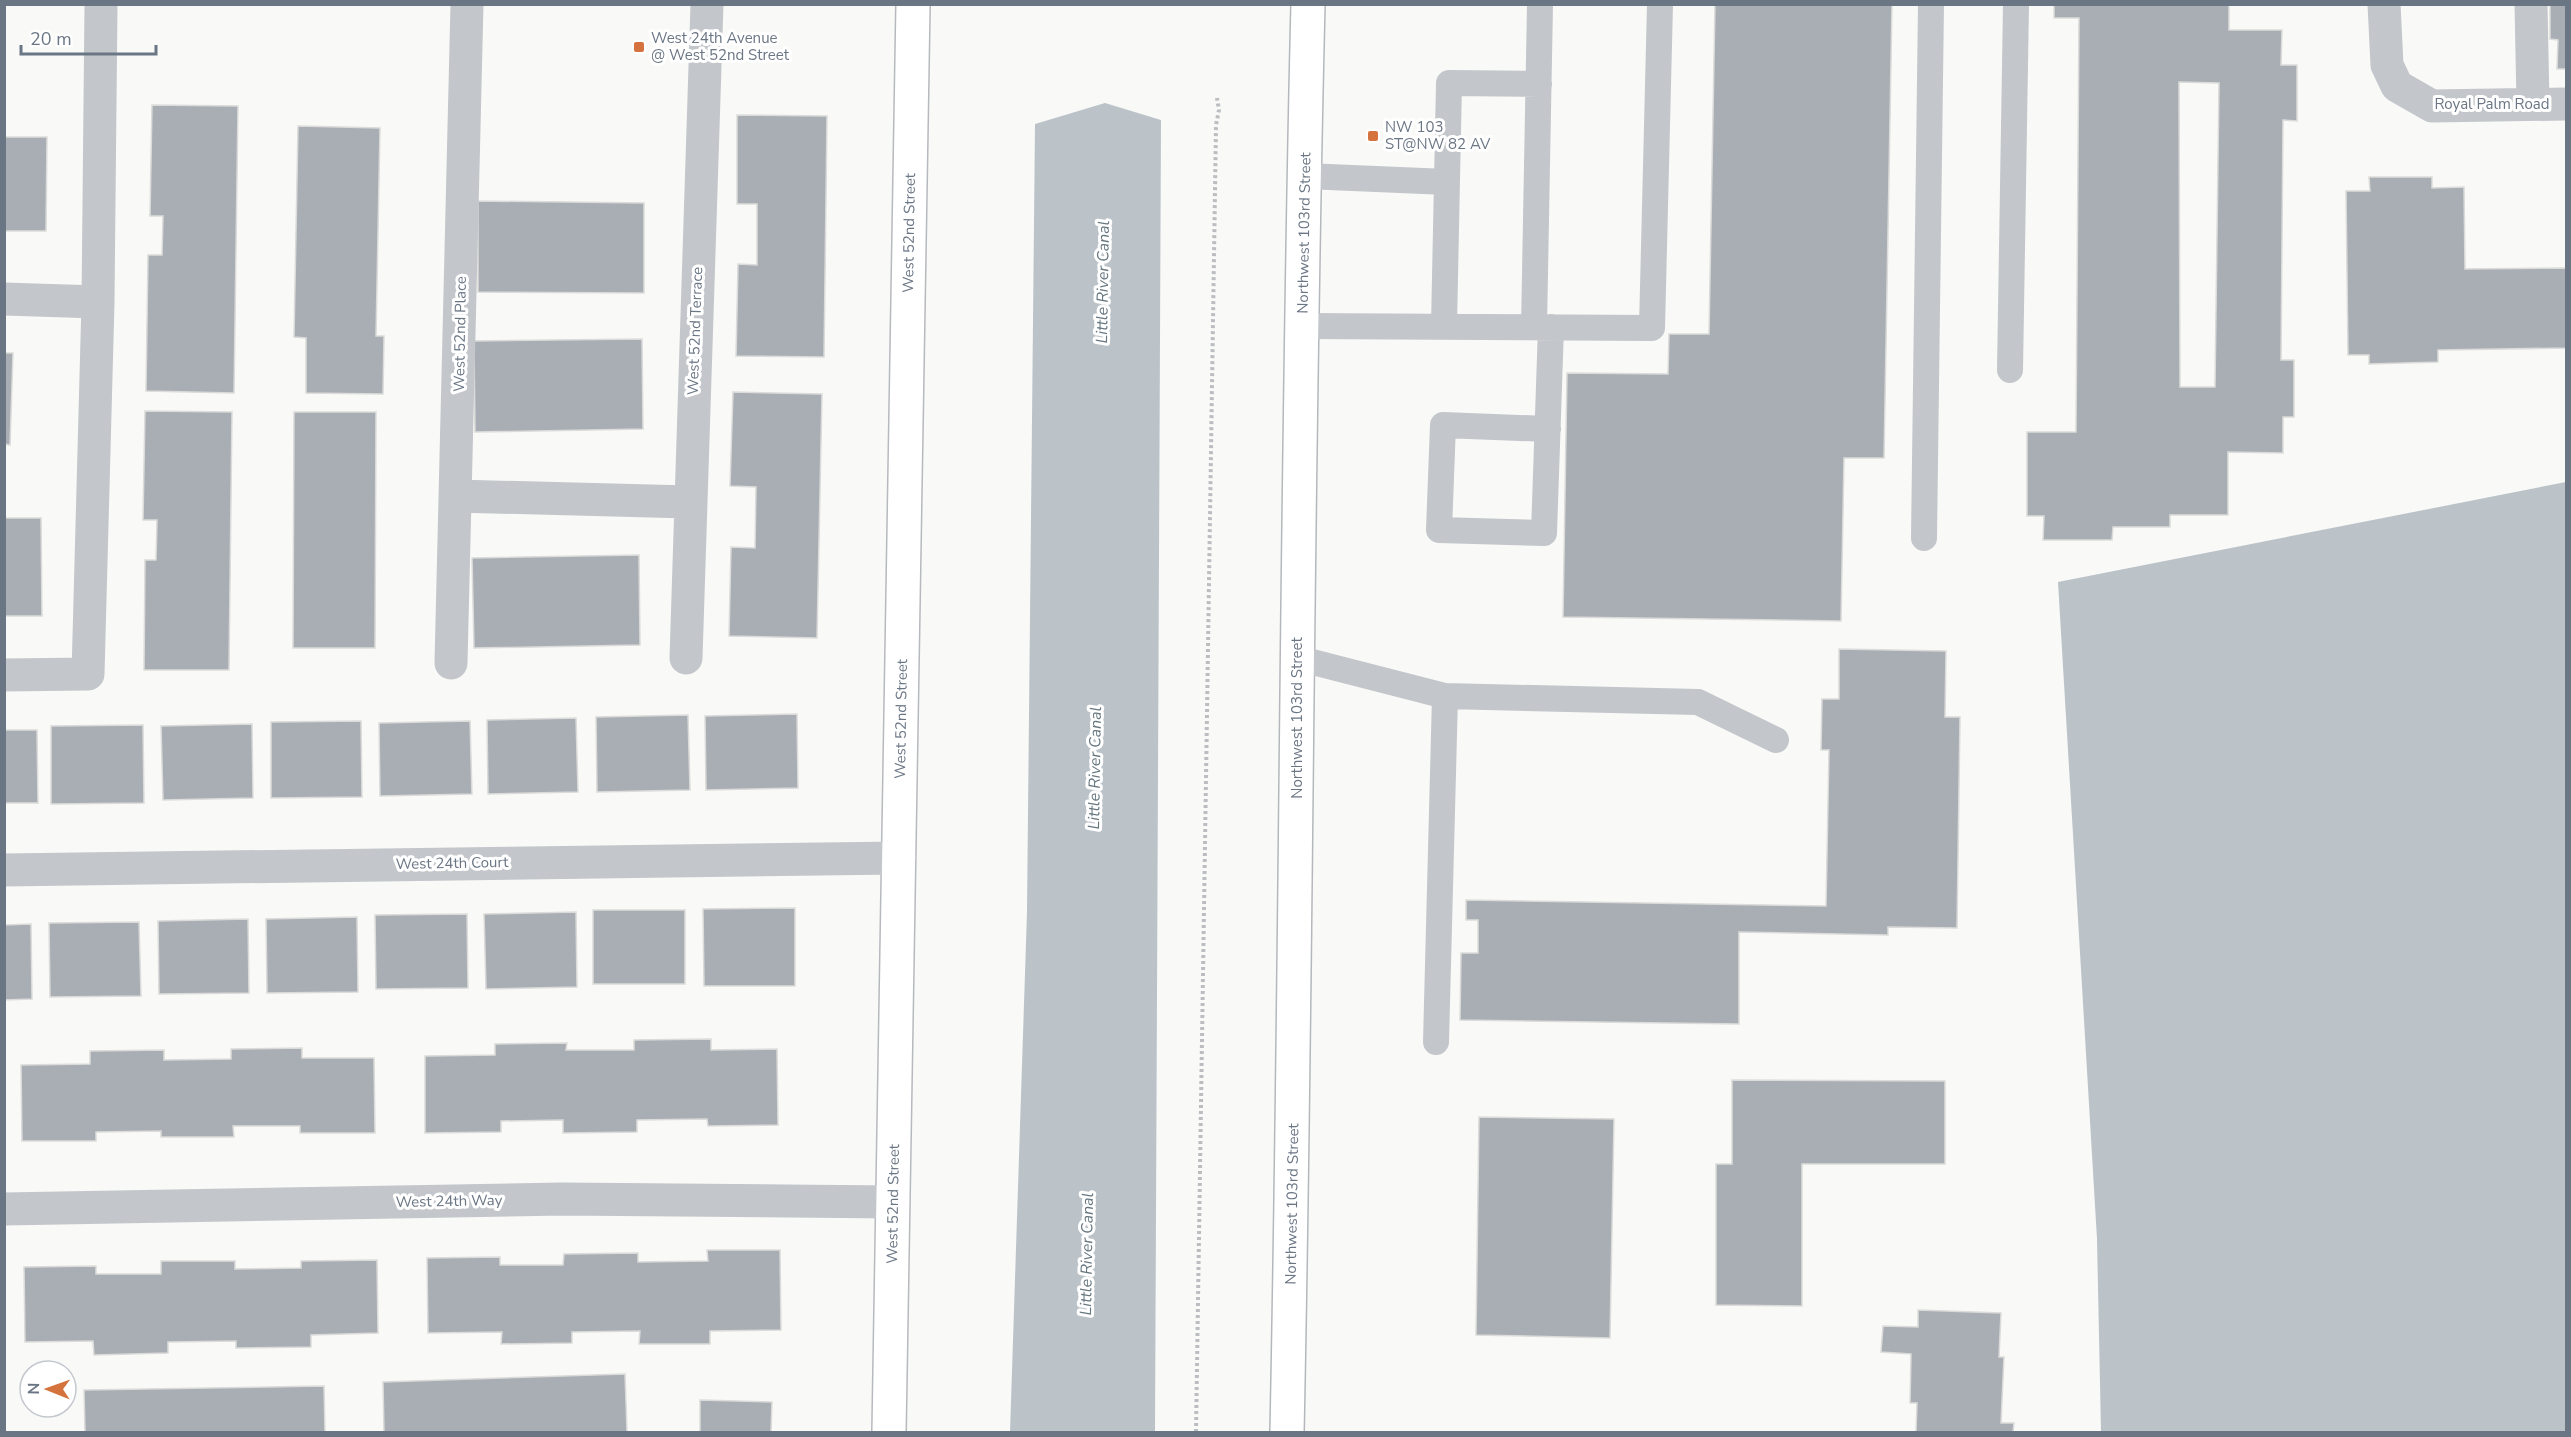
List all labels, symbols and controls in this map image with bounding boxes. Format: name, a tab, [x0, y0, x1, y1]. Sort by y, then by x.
scale bar	[21, 18, 156, 56]
text: 20 m	[30, 27, 72, 51]
place label: West 24th Avenue @ West 52nd Street	[651, 28, 790, 65]
marker: West 24th Avenue @ West 52nd Street	[632, 40, 646, 54]
street label: Royal Palm Road	[2434, 94, 2550, 114]
place label: NW 103 ST@NW 82 AV	[1385, 117, 1491, 154]
marker: NW 103 ST@NW 82 AV	[1366, 129, 1380, 143]
street label: Northwest 103rd Street	[1293, 151, 1315, 314]
street label: West 52nd Street	[898, 172, 920, 293]
water label: Little River Canal	[1091, 220, 1115, 344]
street label: West 52nd Terrace	[683, 267, 707, 395]
street label: West 52nd Place	[449, 276, 471, 392]
street label: Northwest 103rd Street	[1287, 637, 1307, 799]
street label: West 52nd Street	[890, 658, 912, 779]
water label: Little River Canal	[1083, 706, 1107, 830]
street label: West 24th Court	[395, 852, 509, 874]
street label: Northwest 103rd Street	[1281, 1122, 1303, 1285]
street label: West 52nd Street	[882, 1143, 904, 1264]
street label: West 24th Way	[395, 1190, 503, 1212]
water label: Little River Canal	[1075, 1192, 1099, 1316]
north arrow	[18, 1359, 78, 1419]
text: N	[23, 1383, 45, 1395]

